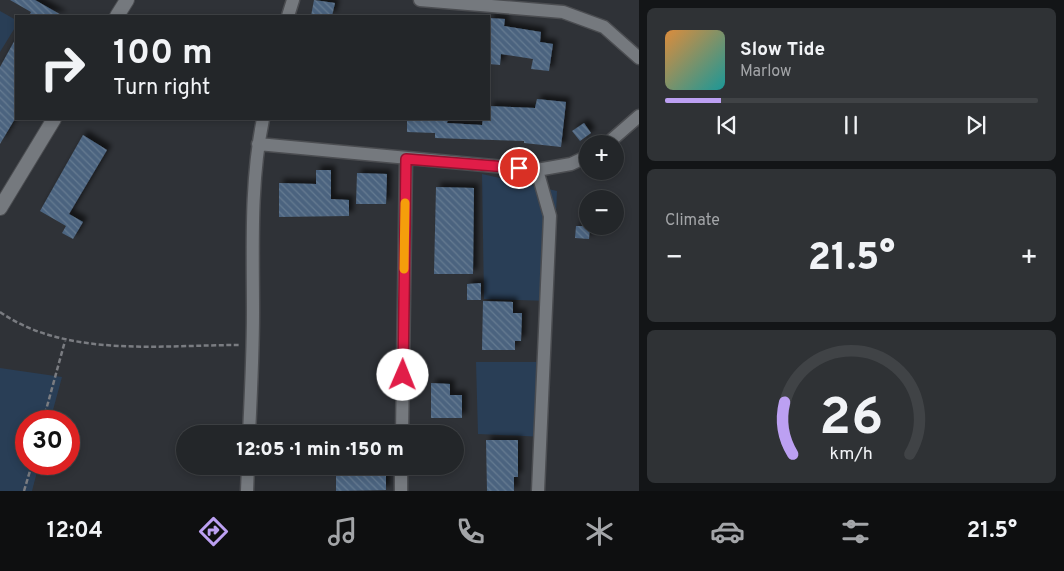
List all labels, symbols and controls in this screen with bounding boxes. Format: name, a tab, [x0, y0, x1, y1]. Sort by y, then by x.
text: 100 m	[113, 32, 213, 76]
icon: right	[30, 35, 95, 100]
text: Slow Tide	[740, 38, 825, 62]
text: Marlow	[740, 62, 792, 82]
text: Turn right	[113, 75, 210, 102]
icon: previous	[713, 111, 741, 139]
icon: pause	[837, 111, 865, 139]
icon: next	[962, 111, 990, 139]
map controls	[579, 135, 624, 235]
button: +	[579, 135, 624, 180]
pin	[498, 147, 540, 189]
icon: arrive	[505, 154, 533, 182]
button: −	[579, 190, 624, 235]
text: Climate	[665, 211, 720, 231]
text: 21.5°	[808, 235, 895, 284]
text: −	[665, 241, 683, 277]
text: +	[1020, 241, 1038, 277]
position arrow	[376, 348, 428, 400]
text: 26	[820, 387, 883, 453]
speed limit sign: 30	[15, 410, 80, 475]
text: 12:05 · 1 min · 150 m	[236, 438, 404, 462]
text: km/h	[830, 443, 873, 466]
icon: directions	[196, 514, 231, 549]
icon: music	[325, 514, 360, 549]
icon: phone	[453, 514, 488, 549]
icon: climate	[582, 514, 617, 549]
icon: car	[710, 514, 745, 549]
icon: filters	[838, 514, 873, 549]
text: 12:04	[47, 518, 103, 545]
text: 21.5°	[967, 518, 1017, 545]

